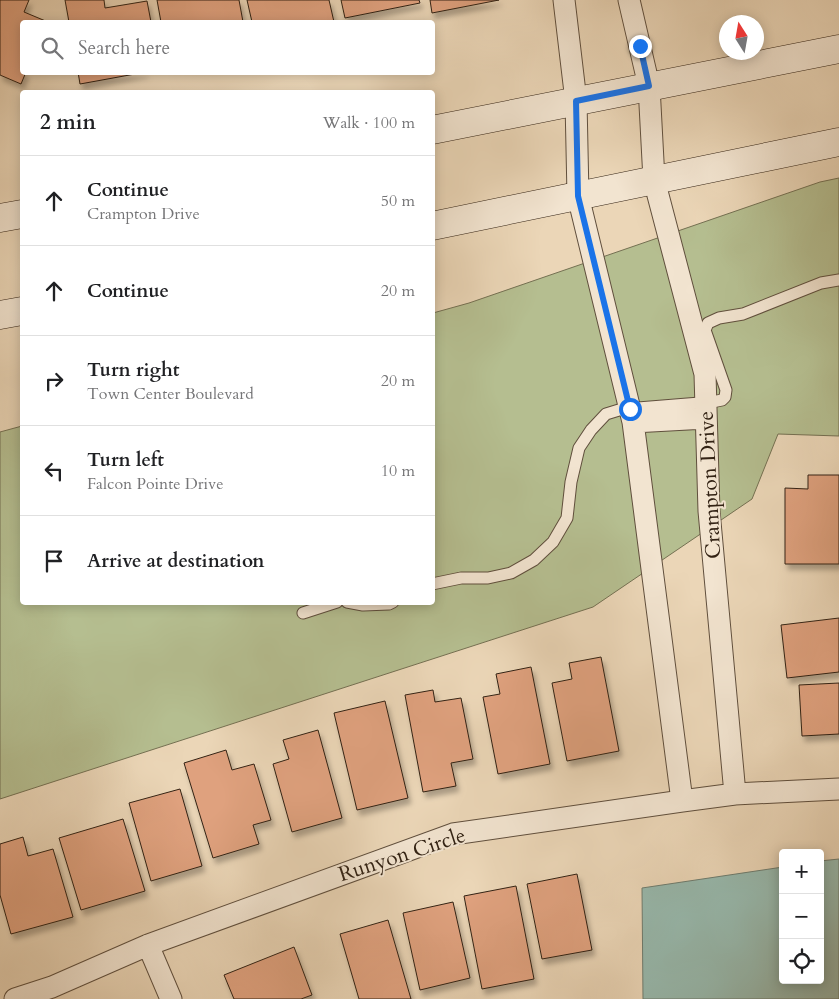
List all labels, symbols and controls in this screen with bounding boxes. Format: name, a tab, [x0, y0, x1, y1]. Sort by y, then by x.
north arrow	[719, 15, 764, 60]
search box	[20, 20, 435, 75]
icon: search	[38, 34, 66, 62]
text: Search here	[78, 35, 170, 61]
route end	[629, 35, 652, 58]
text: 2 min	[40, 108, 96, 137]
text: Walk · 100 m	[323, 112, 415, 134]
text: Continue	[87, 177, 169, 203]
icon: ahead	[40, 187, 68, 215]
text: 50 m	[381, 190, 415, 212]
text: Crampton Drive	[87, 203, 200, 225]
icon: ahead	[40, 277, 68, 305]
text: Continue	[87, 278, 169, 304]
text: 20 m	[381, 280, 415, 302]
text: Turn right	[87, 357, 179, 383]
icon: right	[40, 367, 68, 395]
text: 20 m	[381, 370, 415, 392]
text: Town Center Boulevard	[87, 383, 254, 405]
route start	[619, 398, 642, 421]
street label: Crampton Drive	[692, 410, 728, 560]
text: Turn left	[87, 447, 164, 473]
icon: left	[40, 457, 68, 485]
text: 10 m	[381, 460, 415, 482]
text: Falcon Pointe Drive	[87, 473, 223, 495]
icon: arrive	[40, 547, 68, 575]
text: Arrive at destination	[87, 548, 264, 574]
street label: Runyon Circle	[335, 821, 469, 889]
map controls	[779, 849, 824, 984]
button: +	[779, 849, 824, 894]
button: −	[779, 894, 824, 939]
button: locate	[779, 939, 824, 984]

